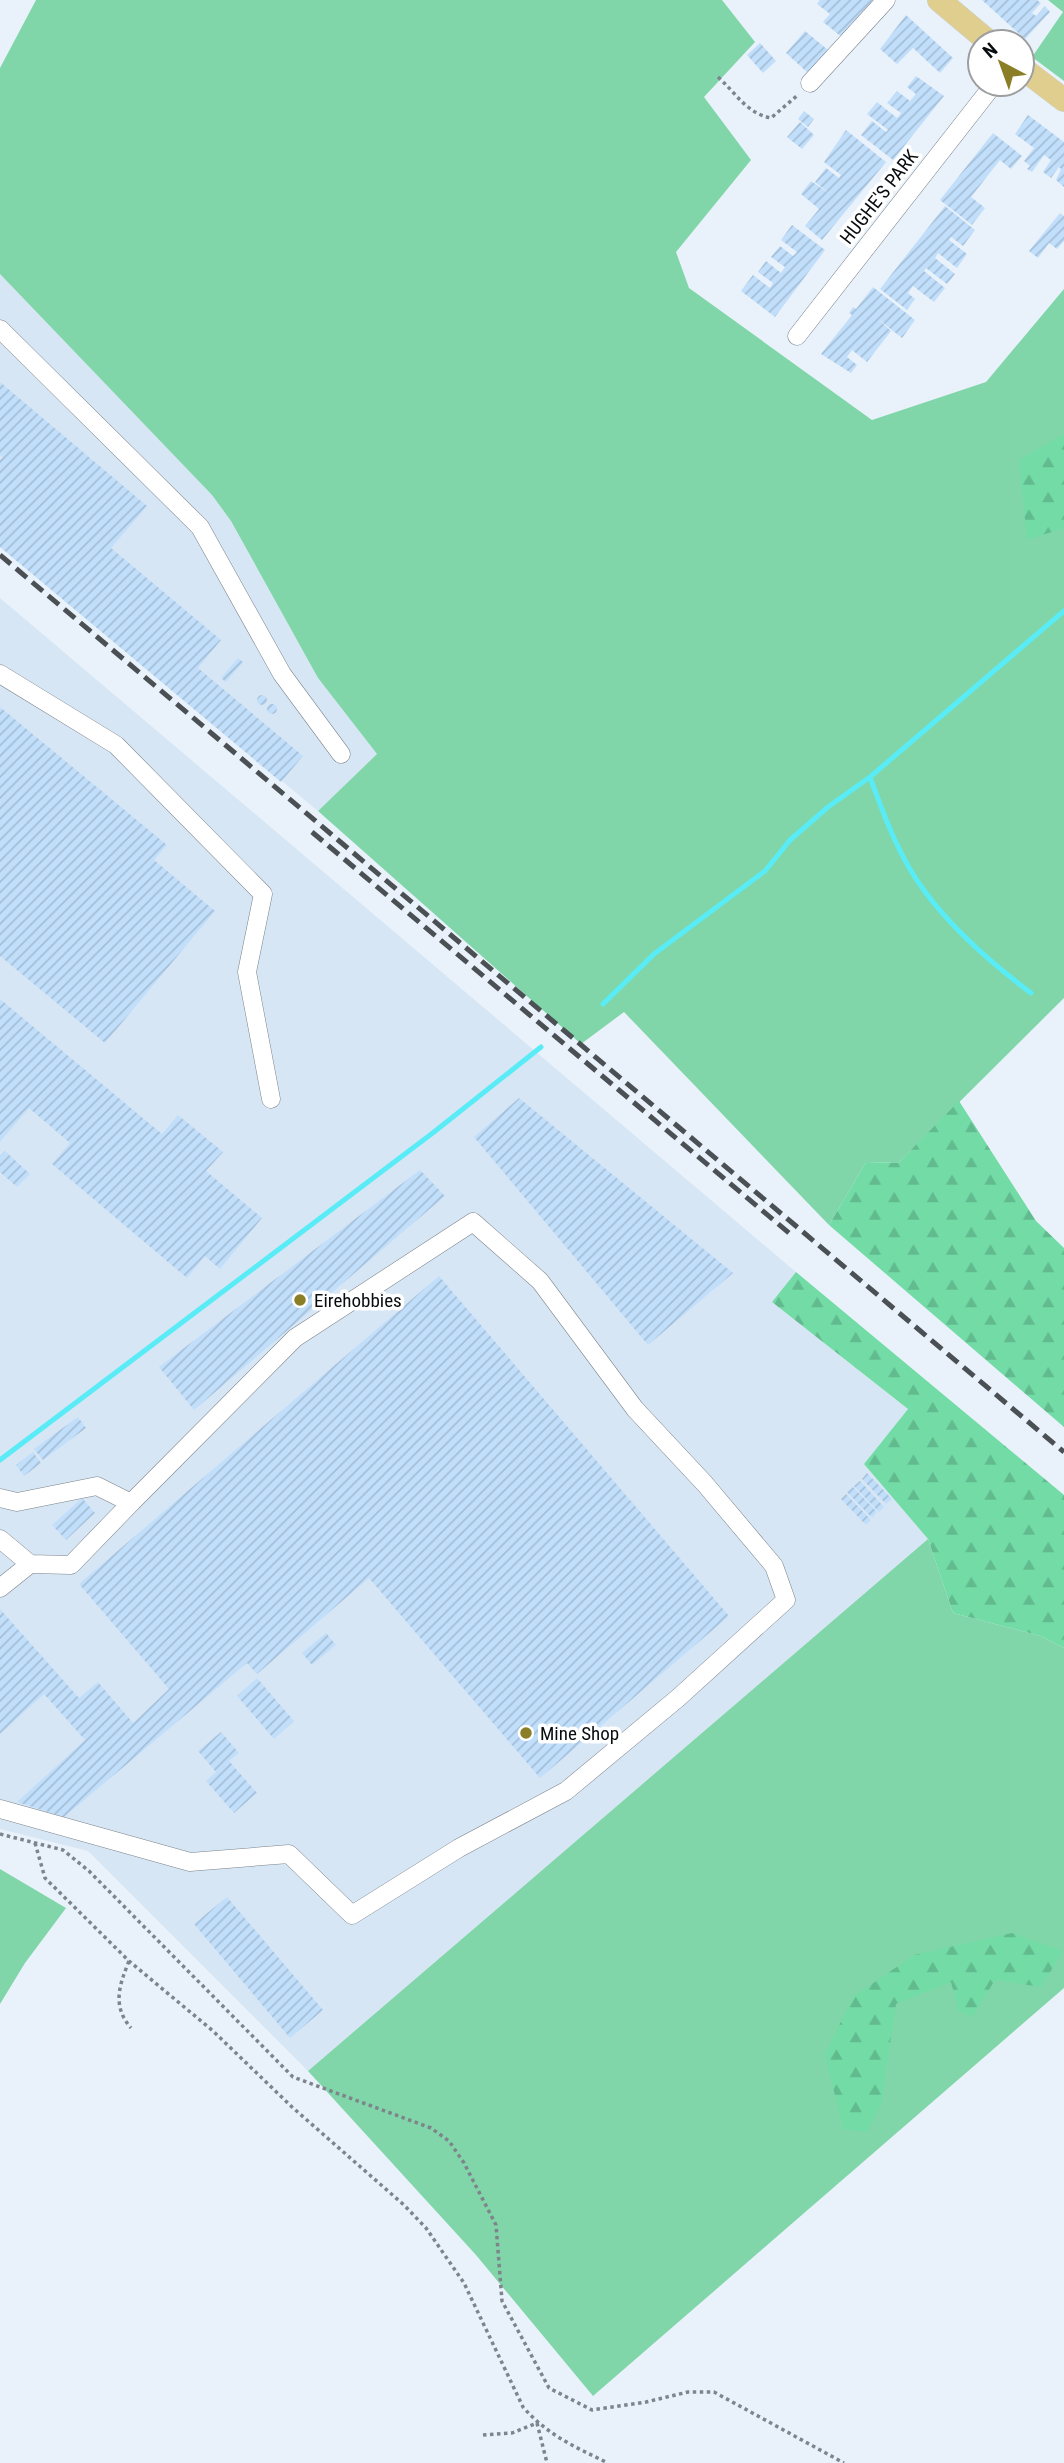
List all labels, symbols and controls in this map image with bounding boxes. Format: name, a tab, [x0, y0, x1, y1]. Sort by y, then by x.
north arrow	[966, 28, 1036, 98]
text: N	[978, 38, 1002, 63]
street label: HUGHE'S PARK	[835, 145, 923, 249]
place label: Eirehobbies	[314, 1289, 402, 1312]
marker: Eirehobbies	[292, 1292, 308, 1308]
place label: Mine Shop	[540, 1722, 619, 1745]
marker: Mine Shop	[518, 1725, 534, 1741]

